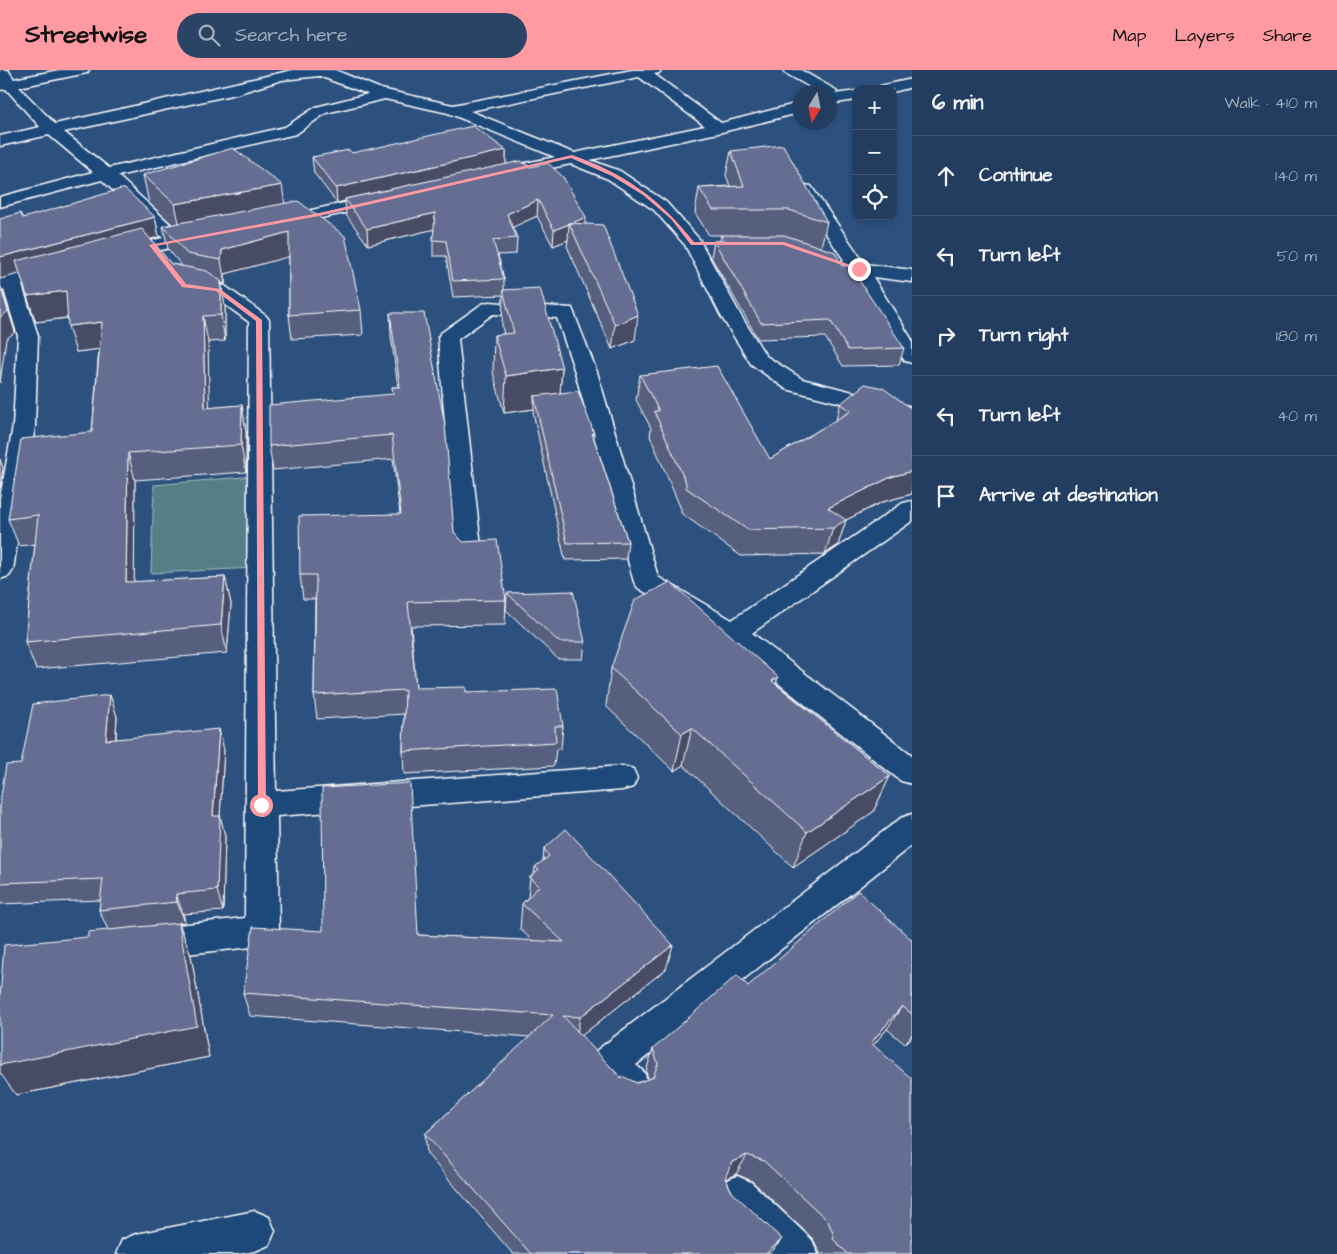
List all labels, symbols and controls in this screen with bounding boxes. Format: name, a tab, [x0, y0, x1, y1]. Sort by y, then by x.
search box	[177, 13, 527, 58]
text: Streetwise	[25, 18, 147, 52]
icon: search	[195, 21, 223, 49]
text: Search here	[235, 22, 347, 49]
text: Map	[1112, 23, 1146, 48]
text: Layers	[1174, 23, 1235, 48]
text: Share	[1263, 23, 1312, 48]
north arrow	[792, 85, 837, 130]
map controls	[852, 85, 897, 220]
button: +	[852, 85, 897, 130]
text: 6 min	[932, 88, 984, 117]
text: Walk · 410 m	[1225, 92, 1317, 114]
button: −	[852, 130, 897, 175]
icon: ahead	[932, 162, 960, 190]
text: Continue	[979, 162, 1053, 189]
text: 140 m	[1275, 165, 1317, 187]
button: locate	[852, 175, 897, 220]
icon: left	[932, 242, 960, 270]
text: Turn left	[979, 242, 1060, 269]
text: 50 m	[1277, 245, 1317, 267]
route end	[848, 258, 871, 281]
icon: right	[932, 322, 960, 350]
text: Turn right	[979, 322, 1068, 349]
text: 180 m	[1276, 325, 1317, 347]
icon: left	[932, 402, 960, 430]
text: Turn left	[979, 402, 1060, 429]
text: 40 m	[1277, 405, 1317, 427]
icon: arrive	[932, 482, 960, 510]
text: Arrive at destination	[979, 482, 1158, 509]
route start	[250, 794, 273, 817]

